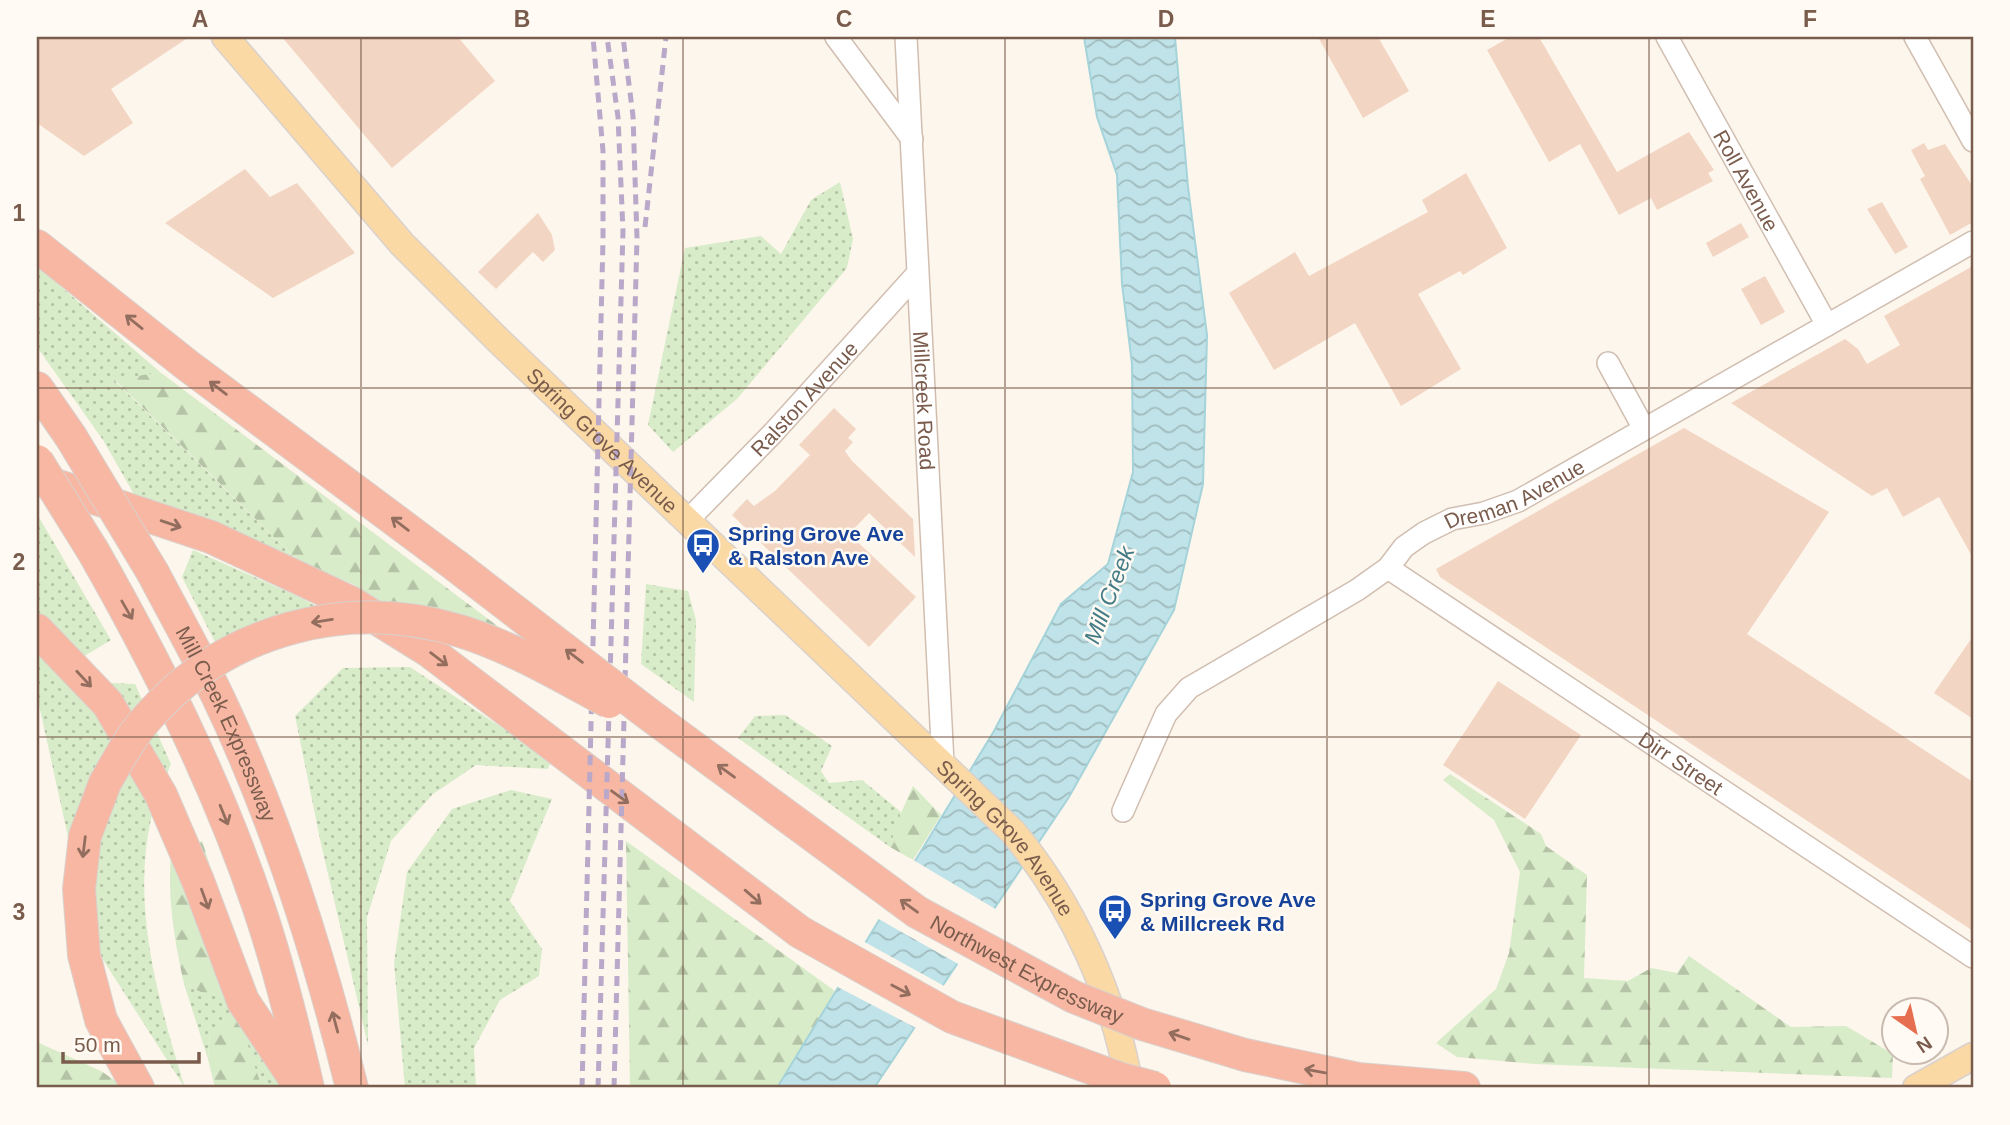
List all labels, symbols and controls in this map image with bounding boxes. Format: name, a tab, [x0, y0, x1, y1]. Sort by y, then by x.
text: A	[192, 6, 208, 32]
text: B	[514, 6, 530, 32]
text: C	[836, 6, 852, 32]
text: D	[1158, 6, 1174, 32]
text: E	[1480, 6, 1496, 32]
text: F	[1803, 6, 1817, 32]
street label: Roll Avenue	[1709, 126, 1784, 235]
text: 1	[13, 200, 26, 226]
one-way arrow	[125, 315, 143, 330]
street label: Millcreek Road	[910, 331, 940, 471]
street label: Ralston Avenue	[746, 336, 862, 460]
street label: Spring Grove Avenue	[523, 363, 683, 517]
one-way arrow	[209, 381, 228, 396]
street label: Dreman Avenue	[1440, 454, 1588, 533]
one-way arrow	[392, 517, 410, 532]
one-way arrow	[160, 519, 182, 531]
place label: Spring Grove Ave & Ralston Ave	[728, 522, 904, 569]
bus stop icon: Spring Grove Ave & Ralston Ave	[684, 526, 722, 575]
water label: Mill Creek	[1079, 541, 1140, 647]
text: 2	[13, 549, 25, 575]
one-way arrow	[120, 600, 134, 620]
one-way arrow	[311, 614, 333, 627]
street label: Mill Creek Expressway	[172, 622, 281, 825]
one-way arrow	[565, 649, 584, 663]
one-way arrow	[429, 651, 448, 666]
one-way arrow	[76, 670, 93, 687]
street label: Dirr Street	[1635, 727, 1727, 799]
street label: Spring Grove Avenue	[933, 755, 1079, 920]
one-way arrow	[717, 764, 736, 779]
one-way arrow	[610, 790, 629, 804]
one-way arrow	[218, 804, 231, 826]
one-way arrow	[77, 835, 90, 858]
one-way arrow	[199, 887, 212, 909]
place label: Spring Grove Ave & Millcreek Rd	[1140, 888, 1316, 935]
one-way arrow	[743, 889, 761, 905]
bus stop icon: Spring Grove Ave & Millcreek Rd	[1096, 892, 1134, 941]
text: 3	[13, 899, 25, 925]
one-way arrow	[900, 899, 919, 913]
street label: Northwest Expressway	[927, 910, 1127, 1027]
one-way arrow	[891, 983, 911, 997]
north arrow	[1881, 996, 1951, 1066]
one-way arrow	[328, 1011, 341, 1034]
scale bar	[63, 1020, 200, 1064]
one-way arrow	[1169, 1029, 1191, 1041]
text: N	[1913, 1032, 1936, 1057]
text: 50 m	[74, 1033, 121, 1056]
one-way arrow	[1304, 1064, 1327, 1077]

